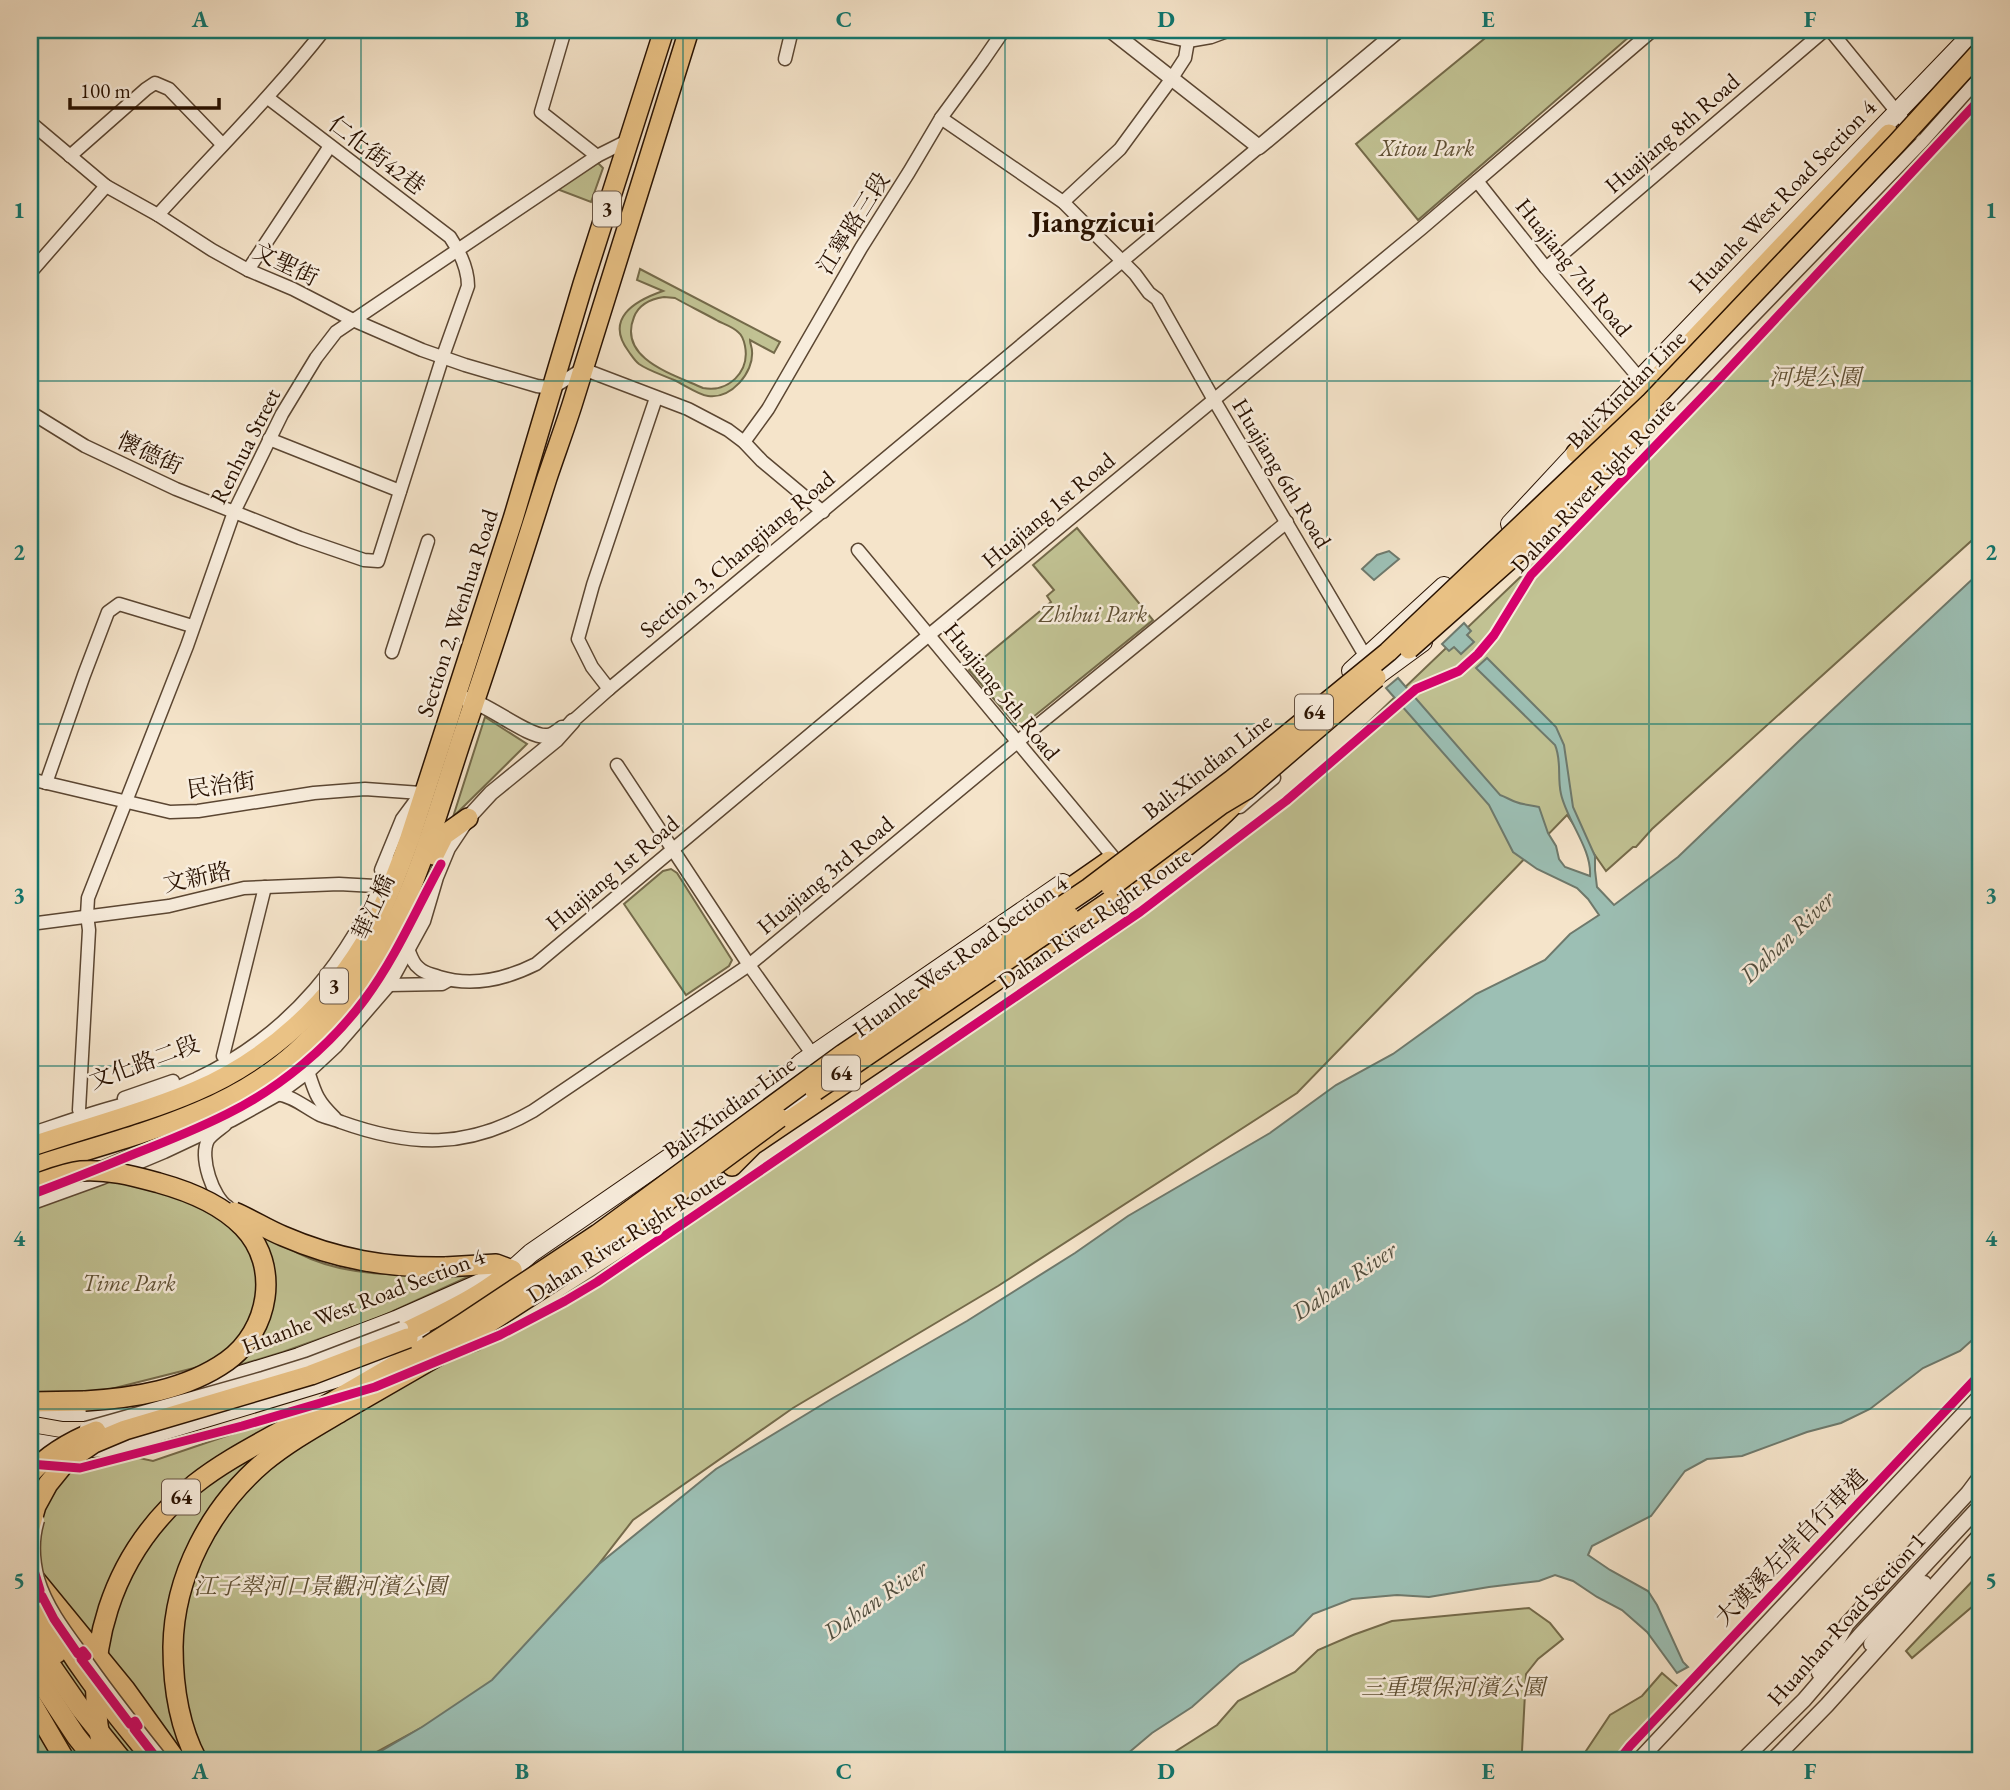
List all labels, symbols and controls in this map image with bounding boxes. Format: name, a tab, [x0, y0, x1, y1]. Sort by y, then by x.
text: A	[191, 4, 209, 34]
text: B	[515, 4, 529, 34]
text: C	[836, 4, 852, 34]
text: D	[1157, 4, 1175, 34]
text: E	[1481, 4, 1495, 34]
text: F	[1804, 4, 1817, 34]
scale bar	[70, 66, 219, 110]
street label: Huajiang 8th Road	[1598, 66, 1746, 200]
text: 100 m	[80, 77, 131, 104]
street label: Huanhe West Road Section 4	[1682, 92, 1883, 299]
street label: 仁化街42巷	[322, 109, 432, 201]
park label: Xitou Park	[1377, 133, 1475, 163]
street label: 江寧路三段	[810, 166, 896, 280]
road number: 3	[593, 192, 621, 227]
street label: Huajiang 7th Road	[1509, 192, 1639, 343]
text: 1	[13, 195, 25, 225]
text: 1	[1985, 195, 1997, 225]
district label: Jiangzicui	[1028, 202, 1155, 241]
street label: 文聖街	[248, 235, 324, 293]
street label: Bali-Xindian Line	[1560, 323, 1692, 455]
park label: 河堤公園	[1769, 362, 1865, 392]
street label: Renhua Street	[203, 382, 287, 509]
street label: Dahan River Right Route	[1504, 391, 1682, 579]
street label: Huajiang 6th Road	[1226, 393, 1339, 554]
street label: 懷德街	[112, 425, 188, 481]
street label: Huajiang 1st Road	[975, 445, 1121, 574]
street label: Section 3, Changjiang Road	[633, 463, 841, 644]
street label: Section 2, Wenhua Road	[409, 505, 505, 721]
text: 2	[13, 537, 25, 567]
text: 2	[1985, 537, 1997, 567]
park label: Zhihui Park	[1038, 599, 1148, 629]
street label: Huajiang 5th Road	[937, 616, 1067, 767]
road number: 64	[1295, 694, 1333, 730]
street label: Bali-Xindian Line	[1136, 706, 1278, 826]
street label: 民治街	[185, 765, 257, 805]
street label: Huajiang 1st Road	[539, 808, 685, 937]
street label: Huajiang 3rd Road	[750, 809, 900, 941]
street label: Dahan River Right Route	[992, 840, 1196, 996]
street label: 文新路	[160, 855, 234, 899]
street label: Huanhe West Road Section 4	[847, 867, 1074, 1044]
street label: 華江橋	[345, 869, 401, 945]
text: 3	[13, 880, 25, 910]
text: 3	[1985, 880, 1997, 910]
water label: Dahan River	[1732, 882, 1842, 990]
road number: 3	[320, 968, 348, 1004]
street label: 文化路二段	[85, 1028, 203, 1096]
street label: Bali-Xindian Line	[657, 1049, 801, 1165]
road number: 64	[822, 1056, 860, 1090]
street label: Dahan River Right Route	[521, 1163, 731, 1309]
text: 4	[13, 1223, 26, 1253]
text: 4	[1985, 1223, 1998, 1253]
water label: Dahan River	[1284, 1233, 1404, 1328]
street label: Huanhe West Road Section 4	[237, 1240, 490, 1361]
park label: Time Park	[82, 1268, 176, 1298]
street label: 大漢溪左岸自行車道	[1708, 1462, 1874, 1632]
road number: 64	[162, 1480, 200, 1514]
street label: Huanhan Road Section 1	[1760, 1526, 1932, 1712]
water label: Dahan River	[816, 1551, 935, 1647]
text: 5	[13, 1565, 25, 1595]
text: 5	[1985, 1565, 1997, 1595]
park label: 江子翠河口景觀河濱公園	[194, 1571, 451, 1601]
park label: 三重環保河濱公園	[1361, 1672, 1549, 1702]
text: A	[191, 1756, 209, 1786]
text: B	[515, 1756, 529, 1786]
text: C	[836, 1756, 852, 1786]
text: D	[1157, 1756, 1175, 1786]
text: E	[1481, 1756, 1495, 1786]
text: F	[1804, 1756, 1817, 1786]

